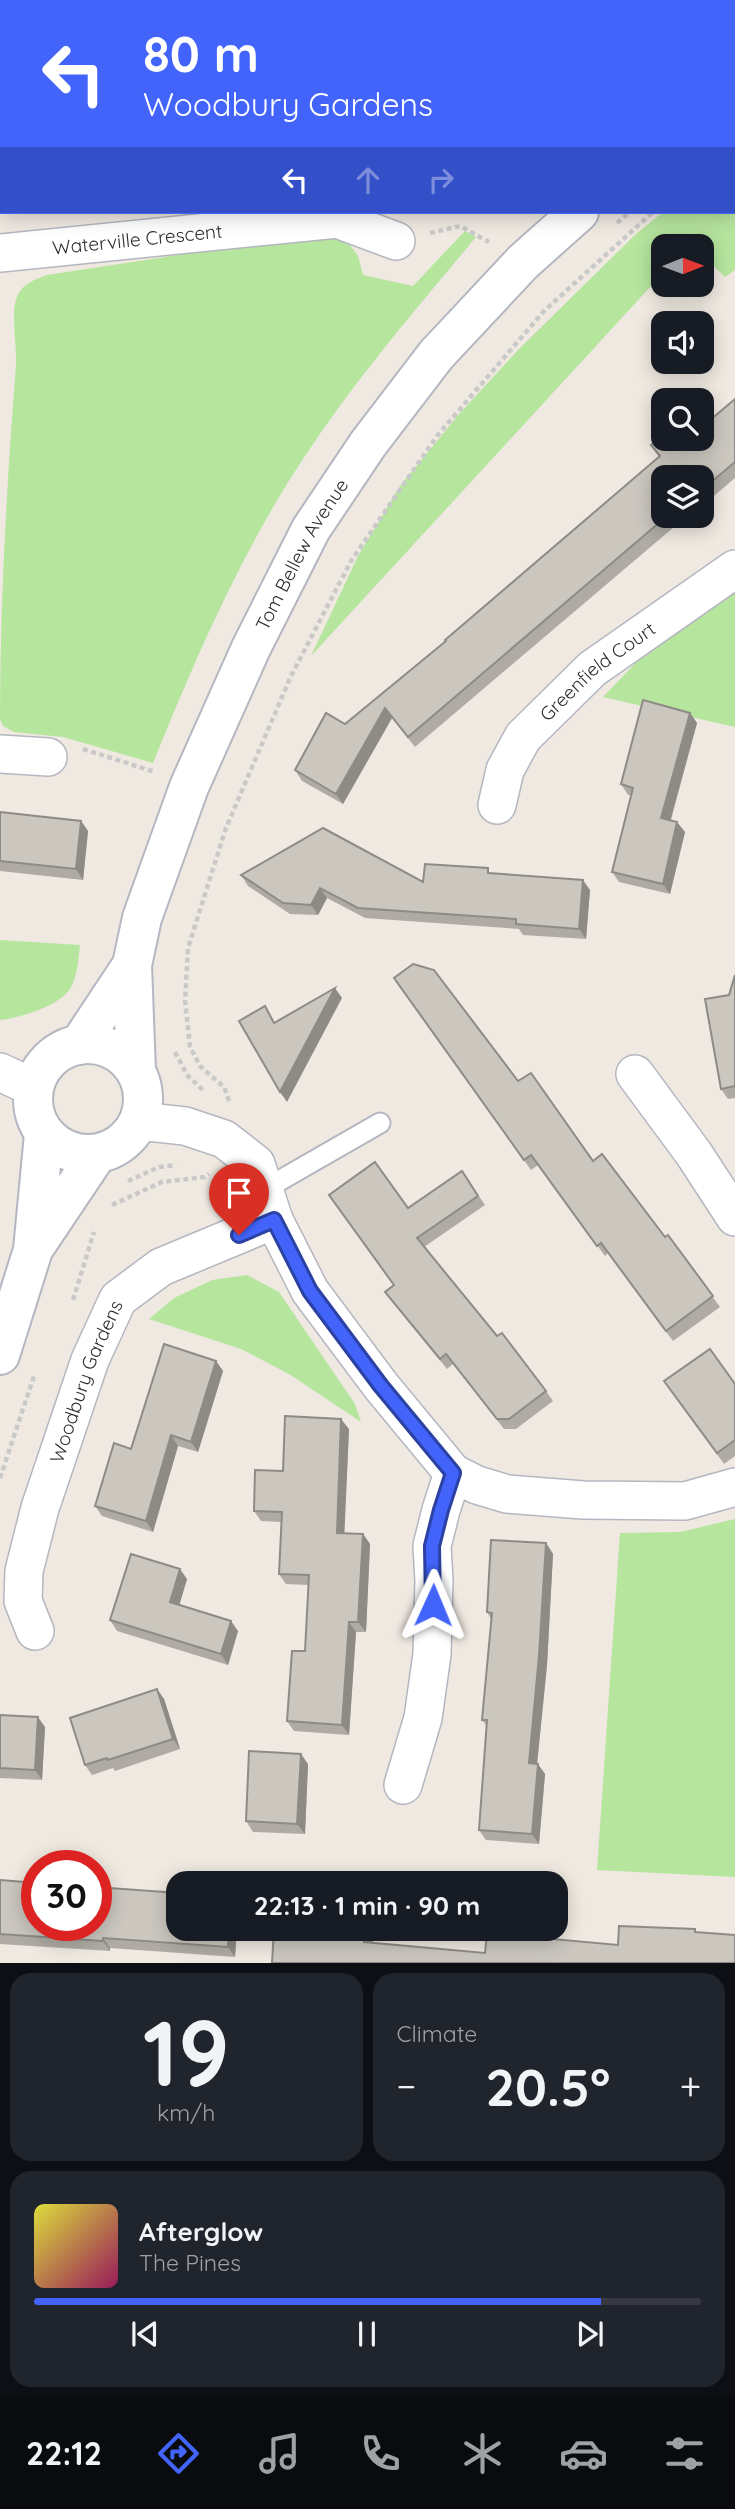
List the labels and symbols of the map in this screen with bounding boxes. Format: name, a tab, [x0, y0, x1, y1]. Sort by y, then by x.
street label: Waterville Crescent	[51, 219, 223, 260]
north arrow	[651, 234, 714, 298]
street label: Tom Bellew Avenue	[250, 474, 353, 634]
street label: Greenfield Court	[534, 616, 660, 726]
pin	[209, 1163, 269, 1235]
street label: Woodbury Gardens	[44, 1296, 128, 1466]
position arrow	[396, 1568, 470, 1642]
speed limit sign: 30	[21, 1850, 112, 1941]

